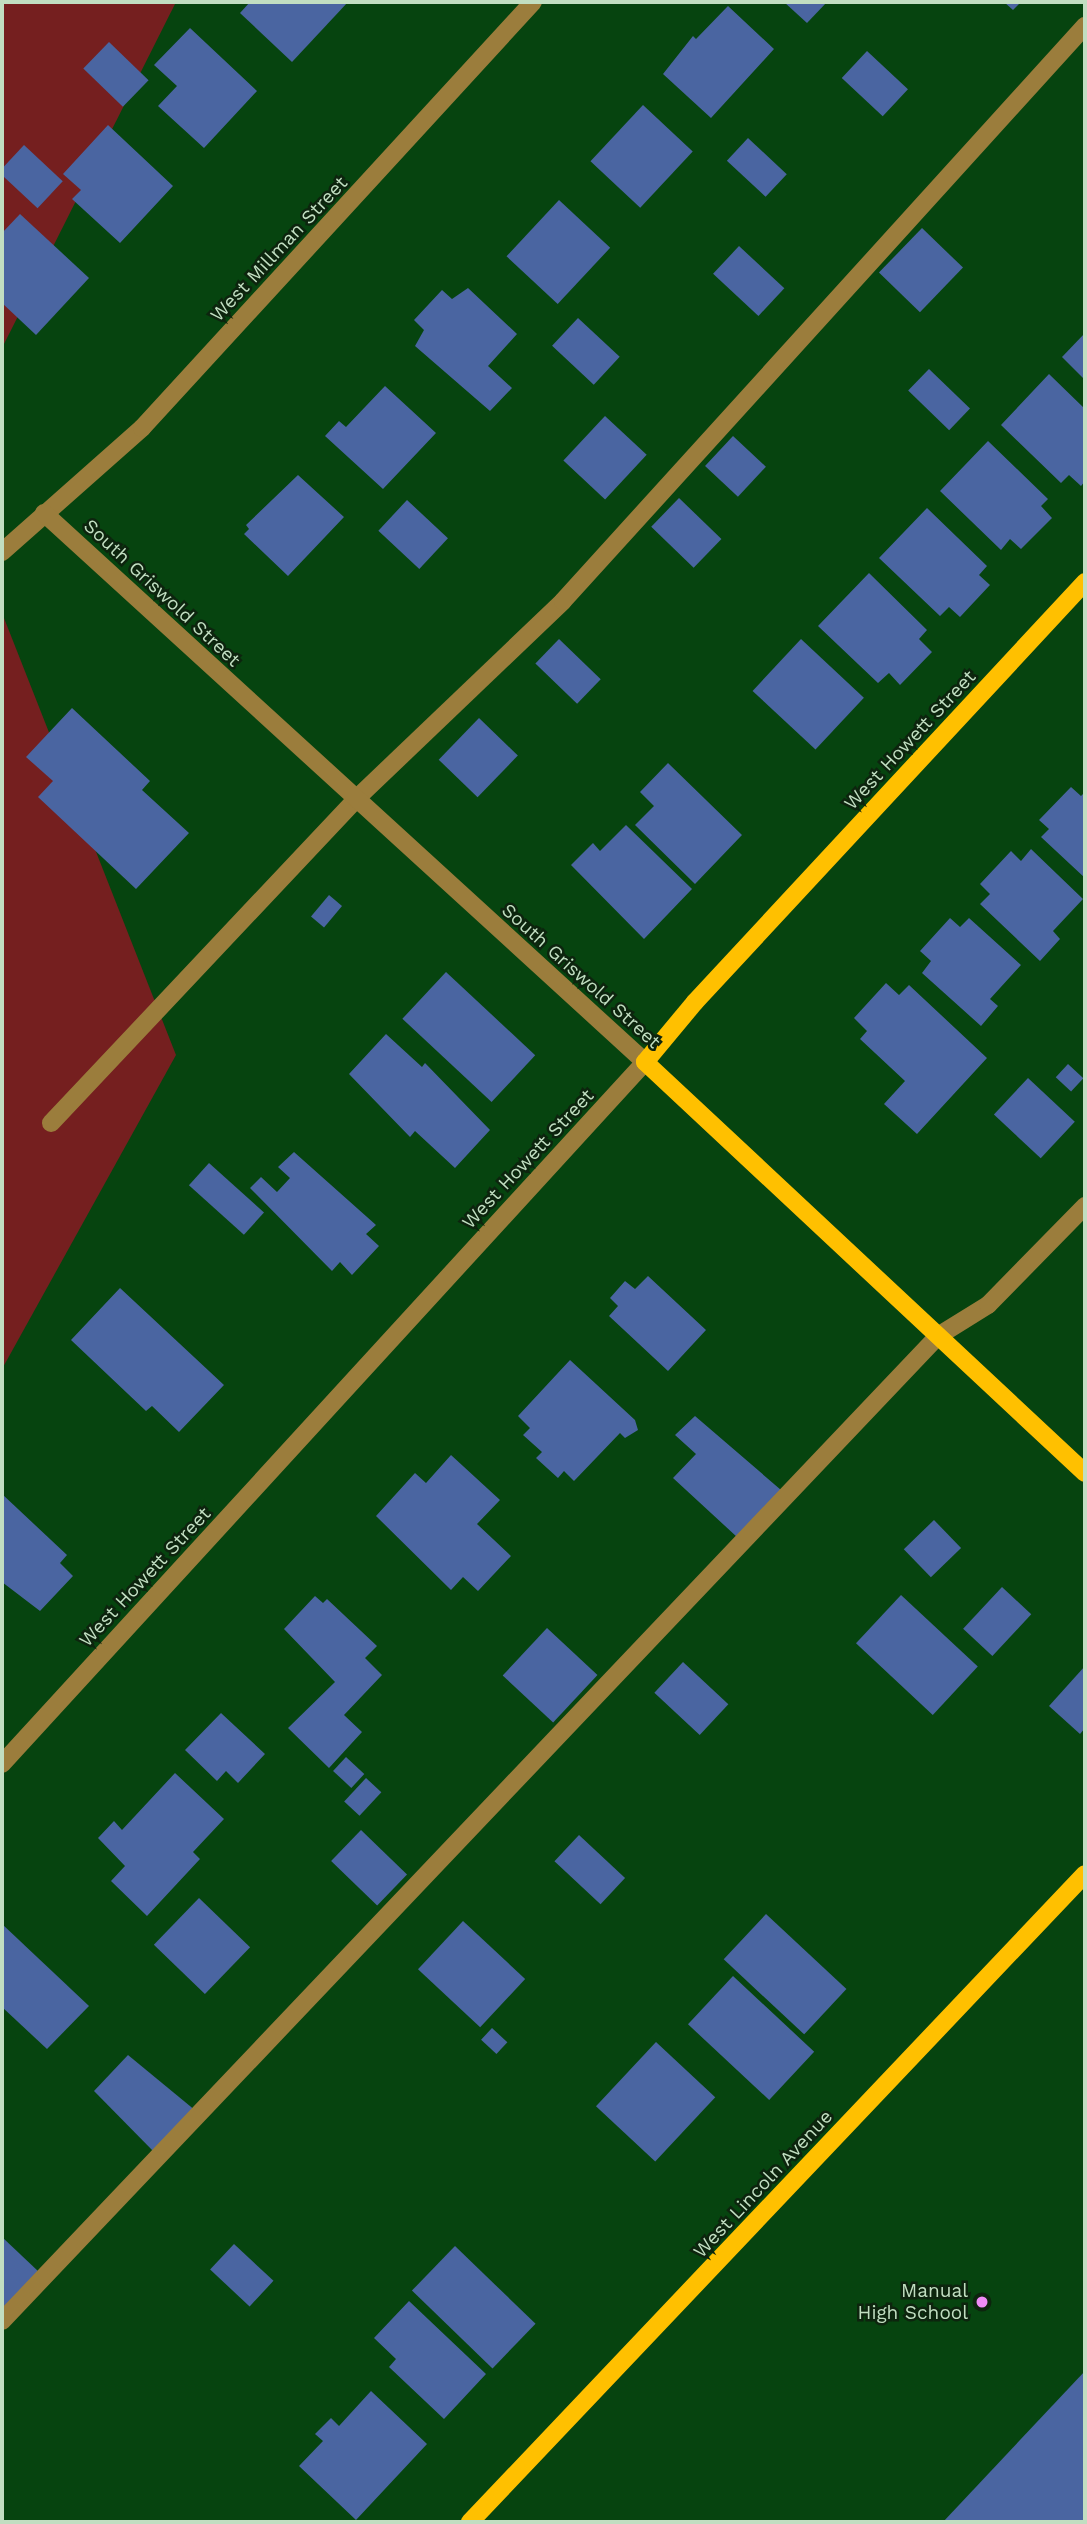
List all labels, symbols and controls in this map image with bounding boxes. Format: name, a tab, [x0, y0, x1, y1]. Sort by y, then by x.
street label: West Millman Street	[206, 172, 352, 326]
street label: South Griswold Street	[79, 514, 245, 672]
street label: West Howett Street	[839, 665, 981, 815]
street label: South Griswold Street	[497, 899, 665, 1053]
street label: West Howett Street	[457, 1084, 599, 1234]
street label: West Howett Street	[74, 1502, 216, 1652]
street label: West Lincoln Avenue	[688, 2105, 838, 2263]
place label: Manual High School	[857, 2280, 968, 2324]
marker: Manual High School	[974, 2294, 990, 2310]

